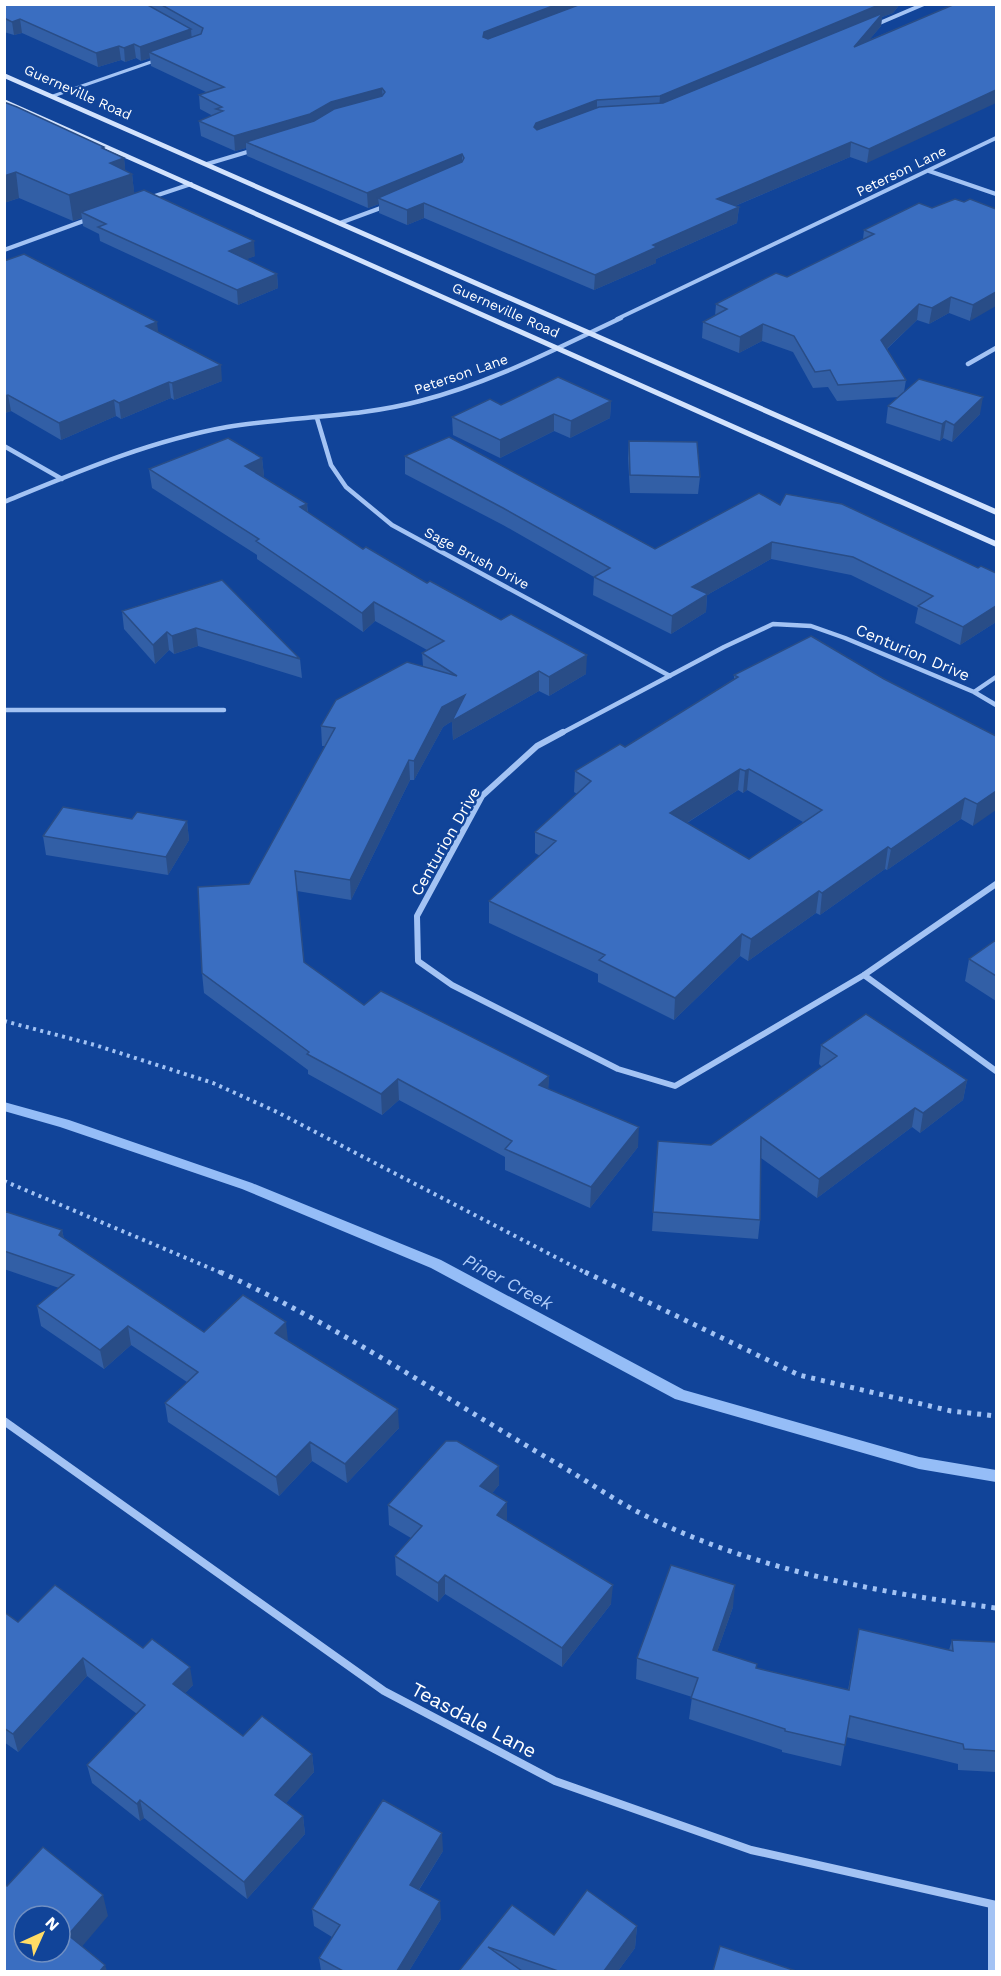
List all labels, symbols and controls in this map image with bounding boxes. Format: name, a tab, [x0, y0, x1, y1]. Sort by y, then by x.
street label: Guerneville Road	[22, 61, 134, 123]
street label: Peterson Lane	[853, 142, 949, 200]
street label: Guerneville Road	[450, 279, 562, 341]
street label: Peterson Lane	[412, 350, 510, 398]
street label: Sage Brush Drive	[422, 524, 532, 592]
street label: Centurion Drive	[853, 620, 973, 685]
street label: Centurion Drive	[407, 784, 484, 899]
water label: Piner Creek	[460, 1249, 558, 1314]
street label: Teasdale Lane	[407, 1677, 541, 1763]
north arrow	[12, 1904, 72, 1964]
text: N	[41, 1913, 63, 1935]

